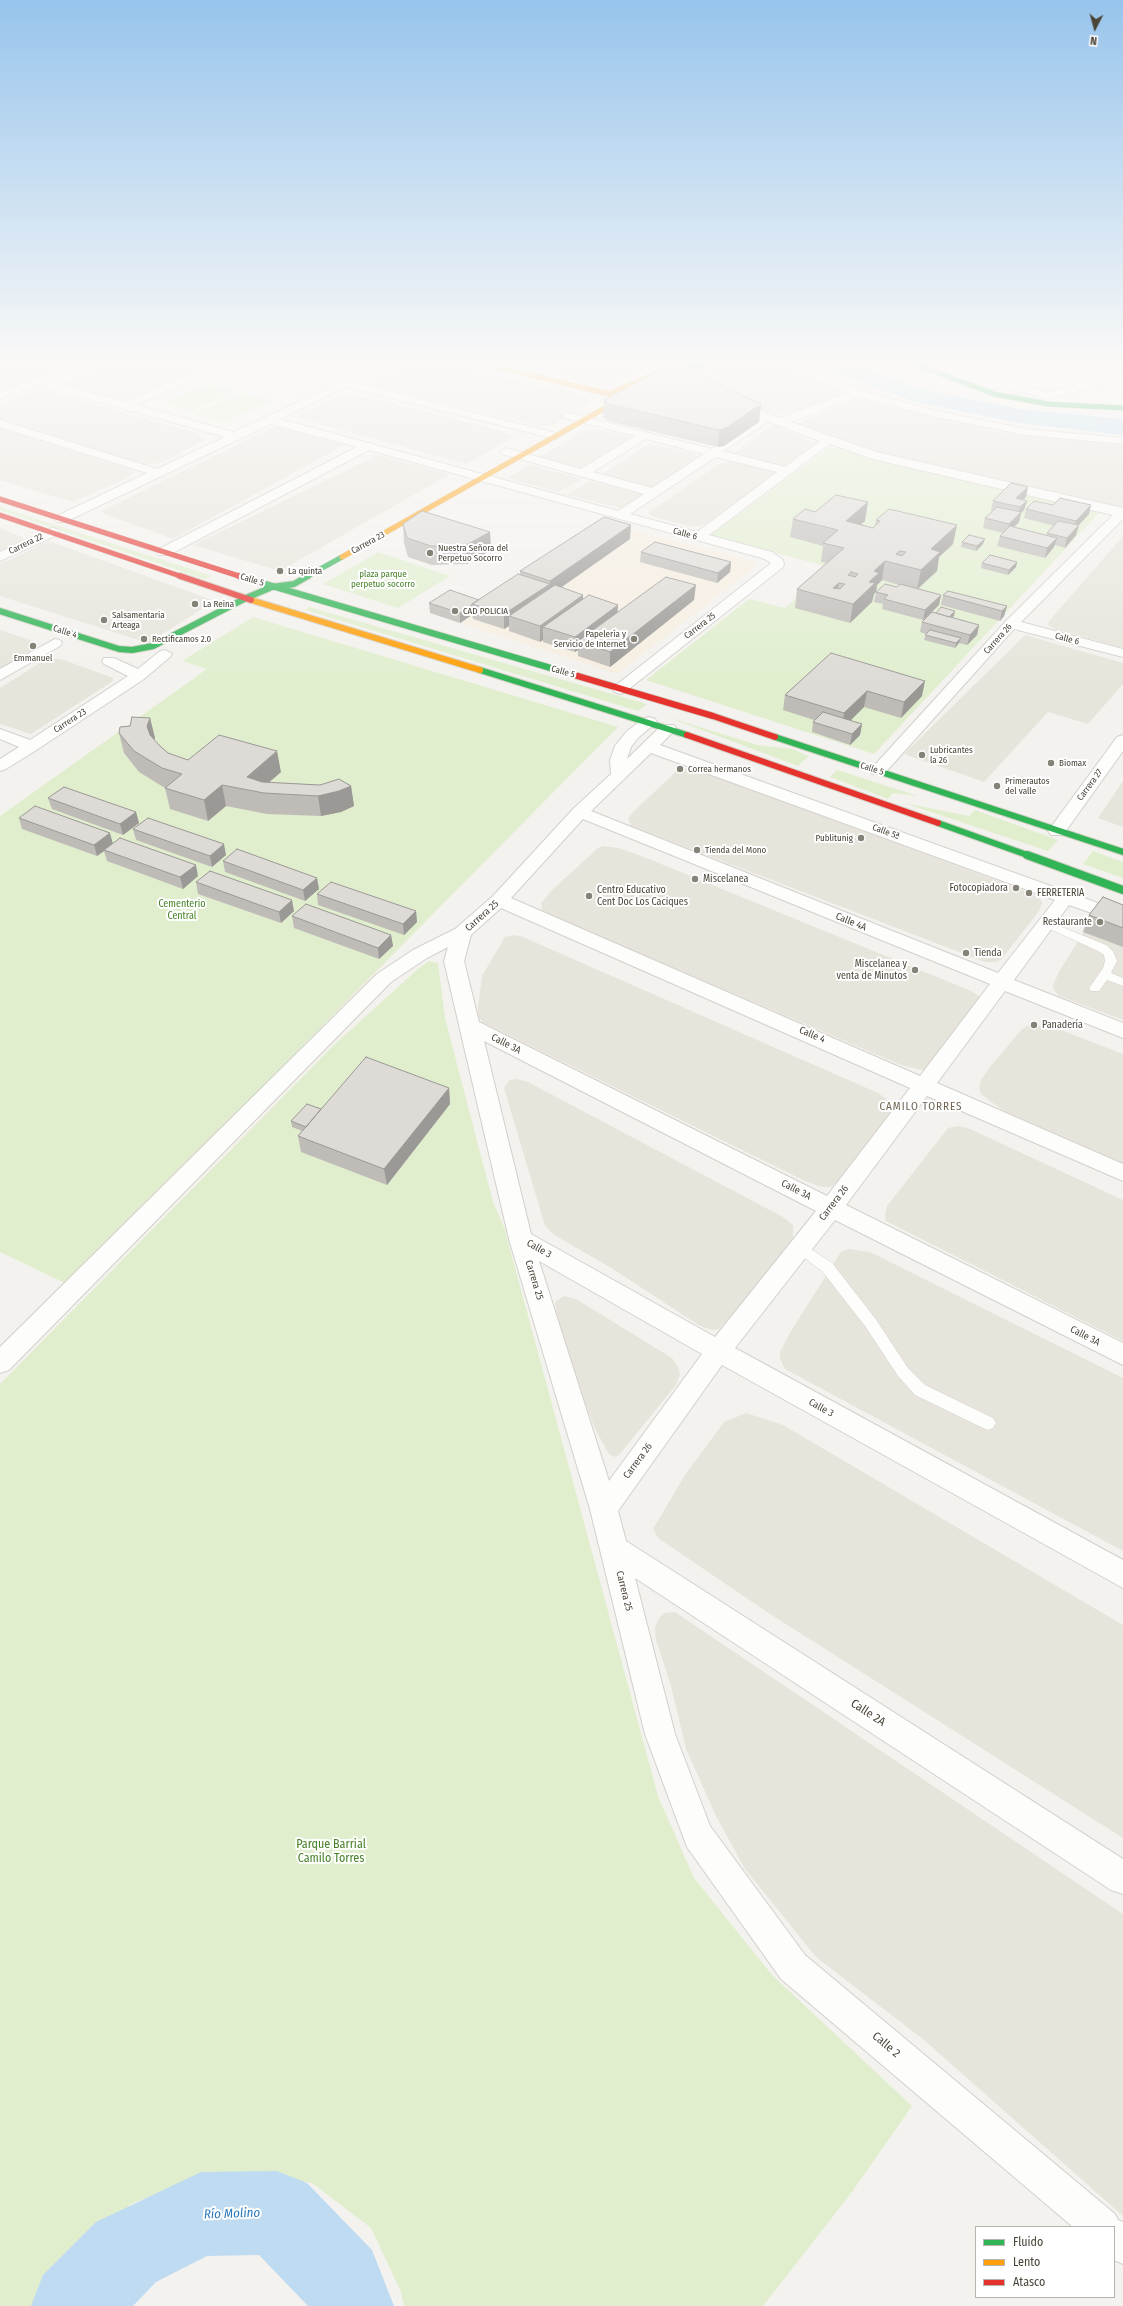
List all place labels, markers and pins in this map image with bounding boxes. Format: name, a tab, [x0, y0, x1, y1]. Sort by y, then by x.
place label: Nuestra Señora del Perpetuo Socorro	[438, 543, 508, 564]
marker: Nuestra Señora del Perpetuo Socorro	[425, 548, 435, 558]
marker: La quinta	[275, 566, 285, 576]
place label: La quinta	[288, 566, 322, 576]
marker: La Reina	[190, 599, 200, 609]
place label: La Reina	[203, 599, 234, 609]
marker: CAD POLICIA	[450, 606, 460, 616]
place label: CAD POLICIA	[463, 606, 508, 616]
place label: Salsamentaria Arteaga	[112, 610, 165, 631]
marker: Salsamentaria Arteaga	[99, 615, 109, 625]
place label: Papelería y Servicio de Internet	[554, 629, 626, 650]
marker: Rectificamos 2.0	[139, 634, 149, 644]
place label: Rectificamos 2.0	[152, 634, 211, 644]
marker: Papelería y Servicio de Internet	[629, 634, 639, 644]
marker: Emmanuel	[28, 641, 38, 651]
place label: Emmanuel	[14, 653, 52, 663]
place label: Lubricantes la 26	[930, 745, 973, 766]
marker: Lubricantes la 26	[917, 750, 927, 760]
marker: Biomax	[1046, 758, 1056, 768]
place label: Biomax	[1059, 758, 1086, 768]
marker: Correa hermanos	[675, 764, 685, 774]
place label: Correa hermanos	[688, 764, 751, 774]
place label: Primerautos del valle	[1005, 776, 1050, 797]
marker: Primerautos del valle	[992, 781, 1002, 791]
place label: Publitunig	[815, 833, 853, 843]
marker: Publitunig	[856, 833, 866, 843]
marker: Tienda del Mono	[692, 845, 702, 855]
place label: Tienda del Mono	[705, 845, 766, 855]
place label: Miscelanea	[703, 873, 748, 885]
marker: Miscelanea	[690, 874, 700, 884]
place label: Fotocopiadora	[950, 882, 1008, 894]
marker: Fotocopiadora	[1011, 883, 1021, 893]
place label: Centro Educativo Cent Doc Los Caciques	[597, 884, 688, 908]
place label: FERRETERIA	[1037, 887, 1084, 899]
marker: FERRETERIA	[1024, 888, 1034, 898]
marker: Centro Educativo Cent Doc Los Caciques	[584, 891, 594, 901]
place label: Restaurante	[1043, 916, 1092, 928]
marker: Restaurante	[1095, 917, 1105, 927]
place label: Tienda	[974, 947, 1002, 959]
marker: Tienda	[961, 948, 971, 958]
place label: Miscelanea y venta de Minutos	[837, 958, 907, 982]
marker: Miscelanea y venta de Minutos	[910, 965, 920, 975]
place label: Panadería	[1042, 1019, 1083, 1031]
marker: Panadería	[1029, 1020, 1039, 1030]

